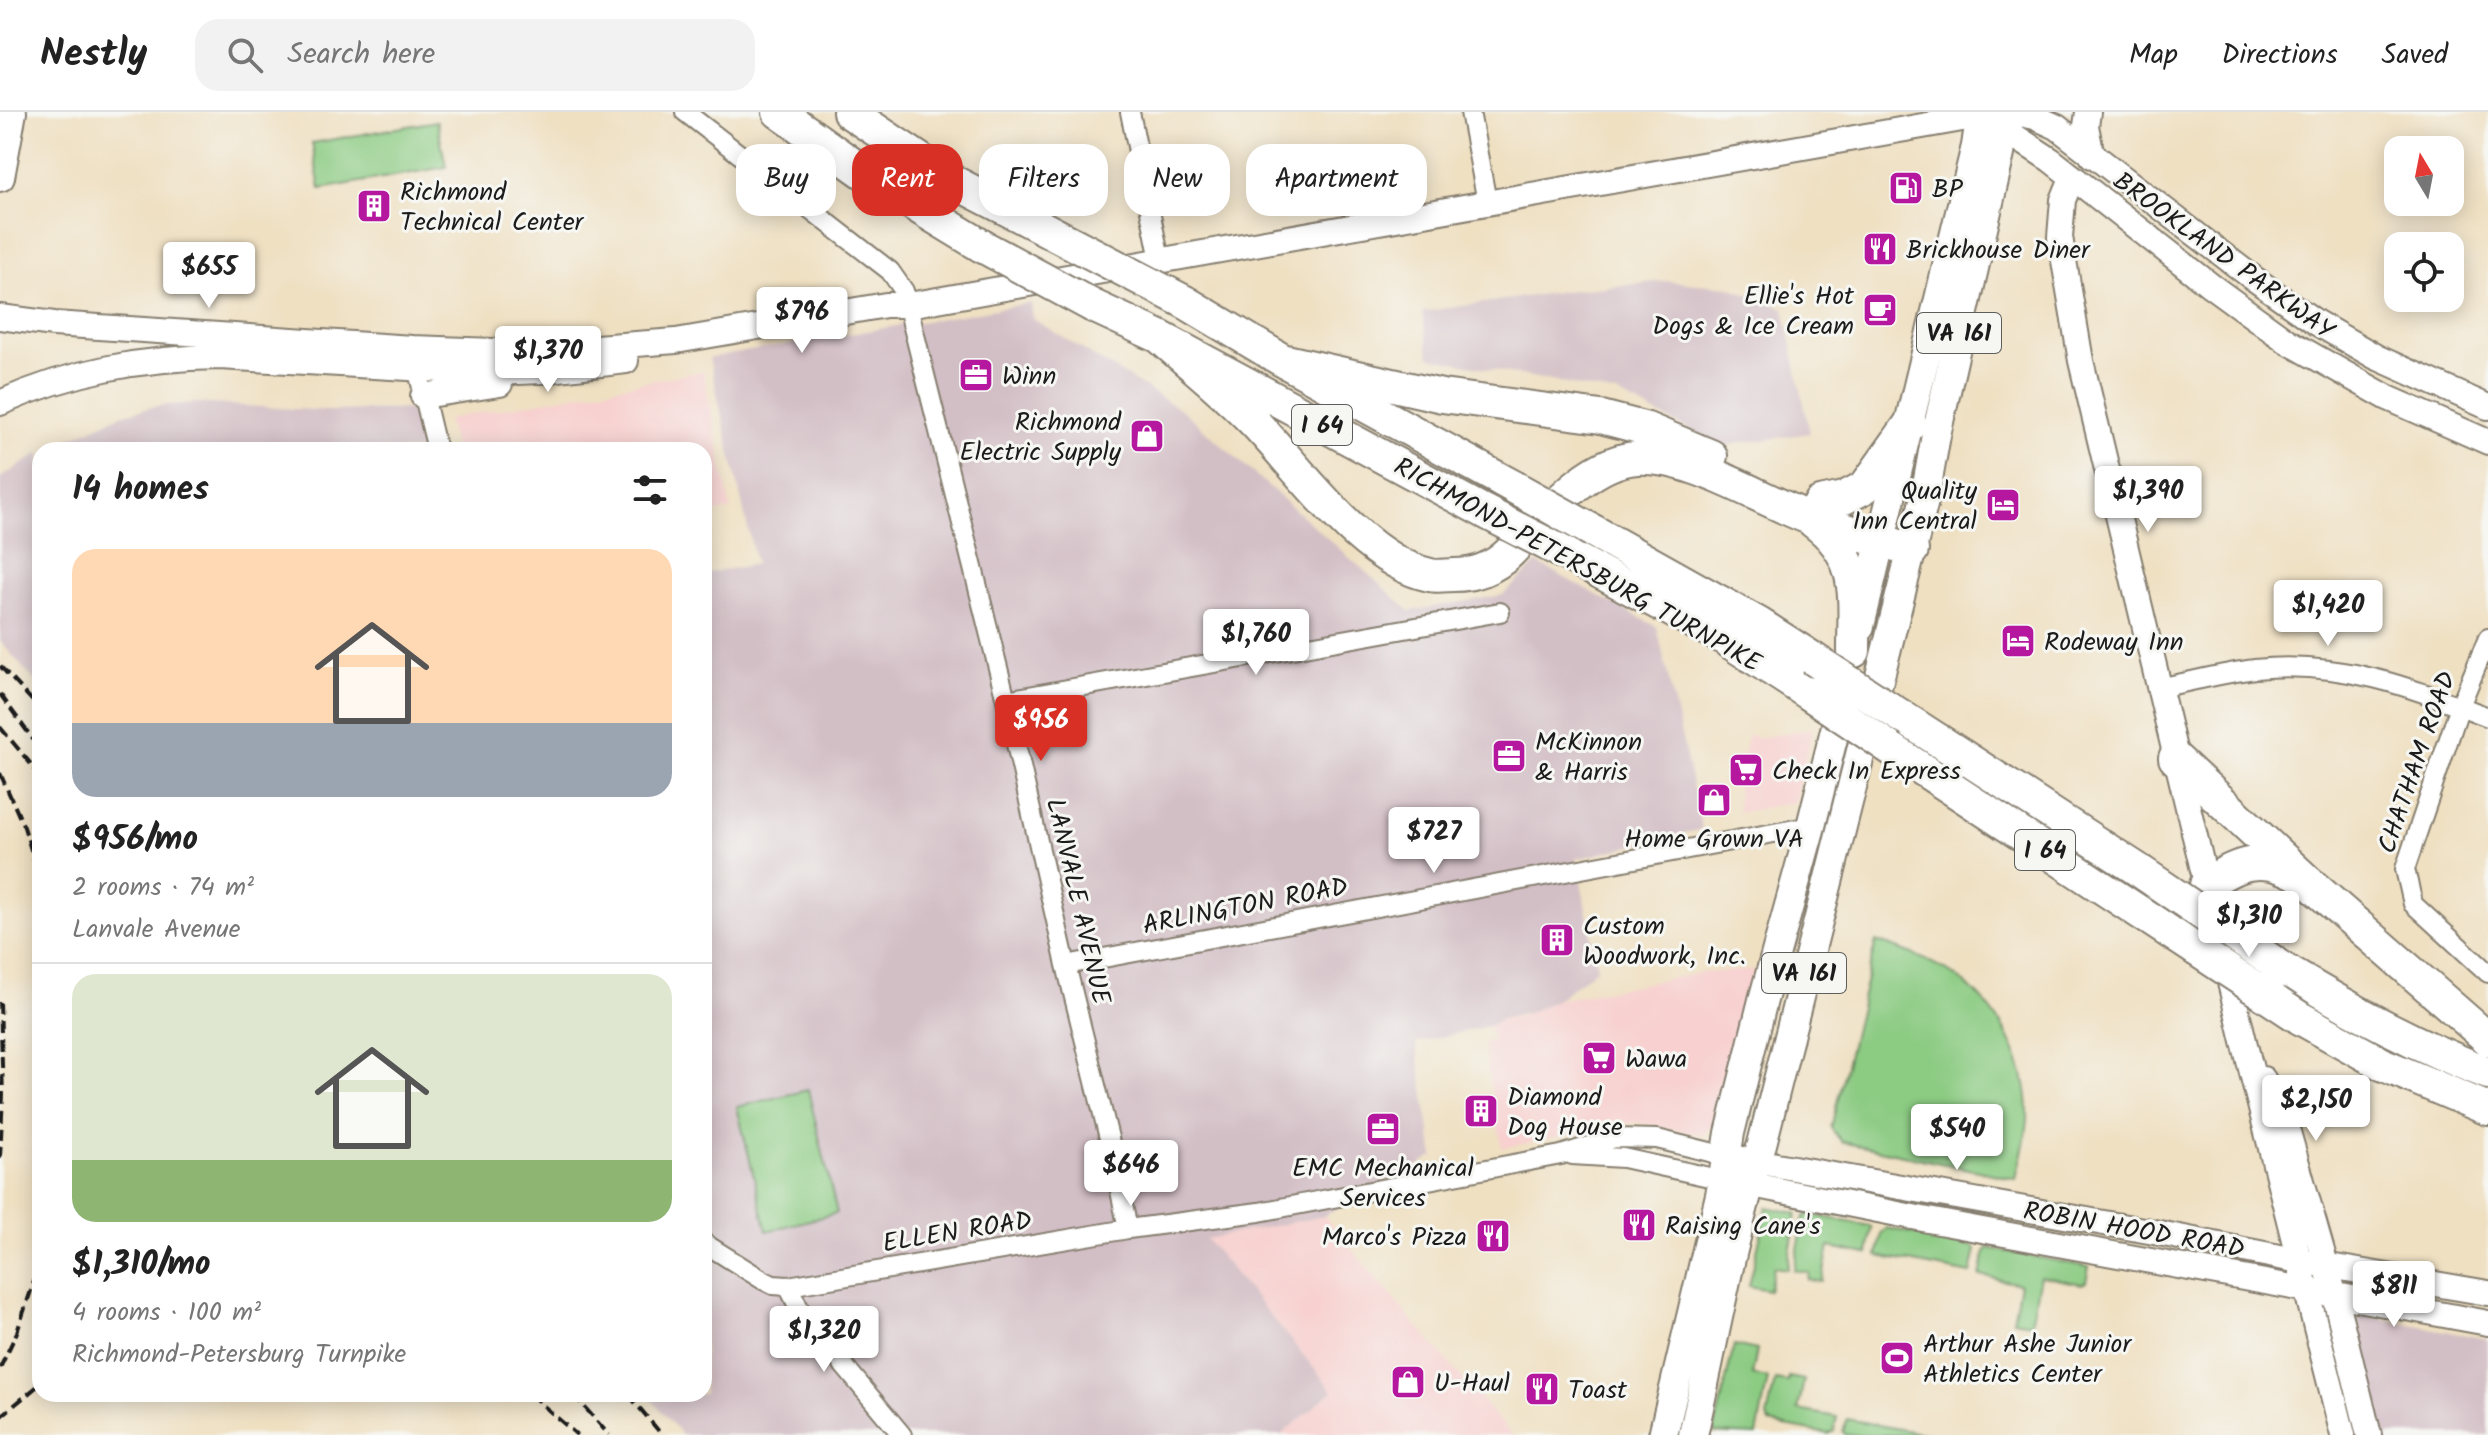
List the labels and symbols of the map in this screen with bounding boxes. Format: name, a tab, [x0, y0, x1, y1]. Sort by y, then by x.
north arrow	[2384, 136, 2464, 216]
street label: BROOKLAND PARKWAY	[2103, 162, 2343, 352]
fuel station icon: BP	[1887, 169, 1925, 207]
place label: BP	[1932, 169, 1964, 211]
place label: Richmond Technical Center	[400, 172, 585, 244]
building icon: Richmond Technical Center	[355, 187, 393, 225]
restaurant icon: Brickhouse Diner	[1861, 230, 1899, 268]
place label: Brickhouse Diner	[1906, 230, 2091, 272]
pin: $655	[162, 242, 256, 310]
place label: Ellie's Hot Dogs & Ice Cream	[1652, 276, 1855, 348]
pin: $796	[755, 287, 849, 355]
cafe icon: Ellie's Hot Dogs & Ice Cream	[1861, 291, 1899, 329]
road number: VA 161	[1917, 313, 2001, 353]
pin: $1,370	[483, 326, 613, 394]
office icon: Winn	[957, 356, 995, 394]
place label: Winn	[1002, 356, 1056, 398]
place label: Richmond Electric Supply	[960, 402, 1122, 474]
road number: I 64	[1292, 405, 1352, 445]
shop icon: Richmond Electric Supply	[1128, 417, 1166, 455]
street label: RICHMOND-PETERSBURG TURNPIKE	[1385, 447, 1769, 685]
pin: $1,390	[2083, 466, 2213, 534]
place label: Quality Inn Central	[1852, 471, 1978, 543]
hotel icon: Quality Inn Central	[1984, 486, 2022, 524]
pin: $1,420	[2263, 580, 2393, 648]
pin: $1,760	[1191, 609, 1321, 677]
hotel icon: Rodeway Inn	[1999, 622, 2037, 660]
place label: Rodeway Inn	[2044, 622, 2184, 664]
street label: CHATHAM ROAD	[2367, 666, 2469, 860]
pin: $956	[994, 695, 1088, 763]
place label: McKinnon & Harris	[1535, 722, 1642, 794]
office icon: McKinnon & Harris	[1490, 737, 1528, 775]
supermarket icon: Check In Express	[1727, 751, 1765, 789]
place label: Check In Express	[1772, 751, 1961, 793]
shop icon: Home Grown VA	[1695, 781, 1733, 819]
street label: LANVALE AVENUE	[1033, 794, 1121, 1009]
pin: $727	[1387, 807, 1481, 875]
place label: Home Grown VA	[1624, 819, 1804, 861]
road number: I 64	[2015, 830, 2075, 870]
street label: ARLINGTON ROAD	[1139, 866, 1352, 947]
pin: $1,310	[2184, 891, 2314, 959]
place label: Custom Woodwork, Inc.	[1583, 906, 1746, 978]
building icon: Custom Woodwork, Inc.	[1538, 921, 1576, 959]
road number: VA 161	[1762, 953, 1846, 993]
supermarket icon: Wawa	[1580, 1039, 1618, 1077]
place label: Wawa	[1625, 1039, 1687, 1081]
pin: $2,150	[2251, 1075, 2381, 1143]
place label: Diamond Dog House	[1507, 1077, 1623, 1149]
building icon: Diamond Dog House	[1462, 1092, 1500, 1130]
pin: $540	[1910, 1104, 2004, 1172]
office icon: EMC Mechanical Services	[1364, 1110, 1402, 1148]
pin: $646	[1084, 1140, 1178, 1208]
place label: EMC Mechanical Services	[1292, 1148, 1474, 1220]
street label: ROBIN HOOD ROAD	[2020, 1191, 2248, 1271]
street label: ELLEN ROAD	[880, 1200, 1035, 1265]
restaurant icon: Raising Cane's	[1620, 1206, 1658, 1244]
place label: Raising Cane's	[1665, 1206, 1821, 1248]
place label: Marco's Pizza	[1322, 1217, 1467, 1259]
restaurant icon: Marco's Pizza	[1474, 1217, 1512, 1255]
pin: $811	[2347, 1261, 2441, 1329]
pin: $1,320	[759, 1306, 889, 1374]
place label: Arthur Ashe Junior Athletics Center	[1923, 1324, 2132, 1396]
sports icon: Arthur Ashe Junior Athletics Center	[1878, 1339, 1916, 1377]
shop icon: U-Haul	[1389, 1363, 1427, 1401]
place label: U-Haul	[1434, 1363, 1510, 1405]
restaurant icon: Toast	[1523, 1370, 1561, 1408]
place label: Toast	[1568, 1370, 1628, 1412]

